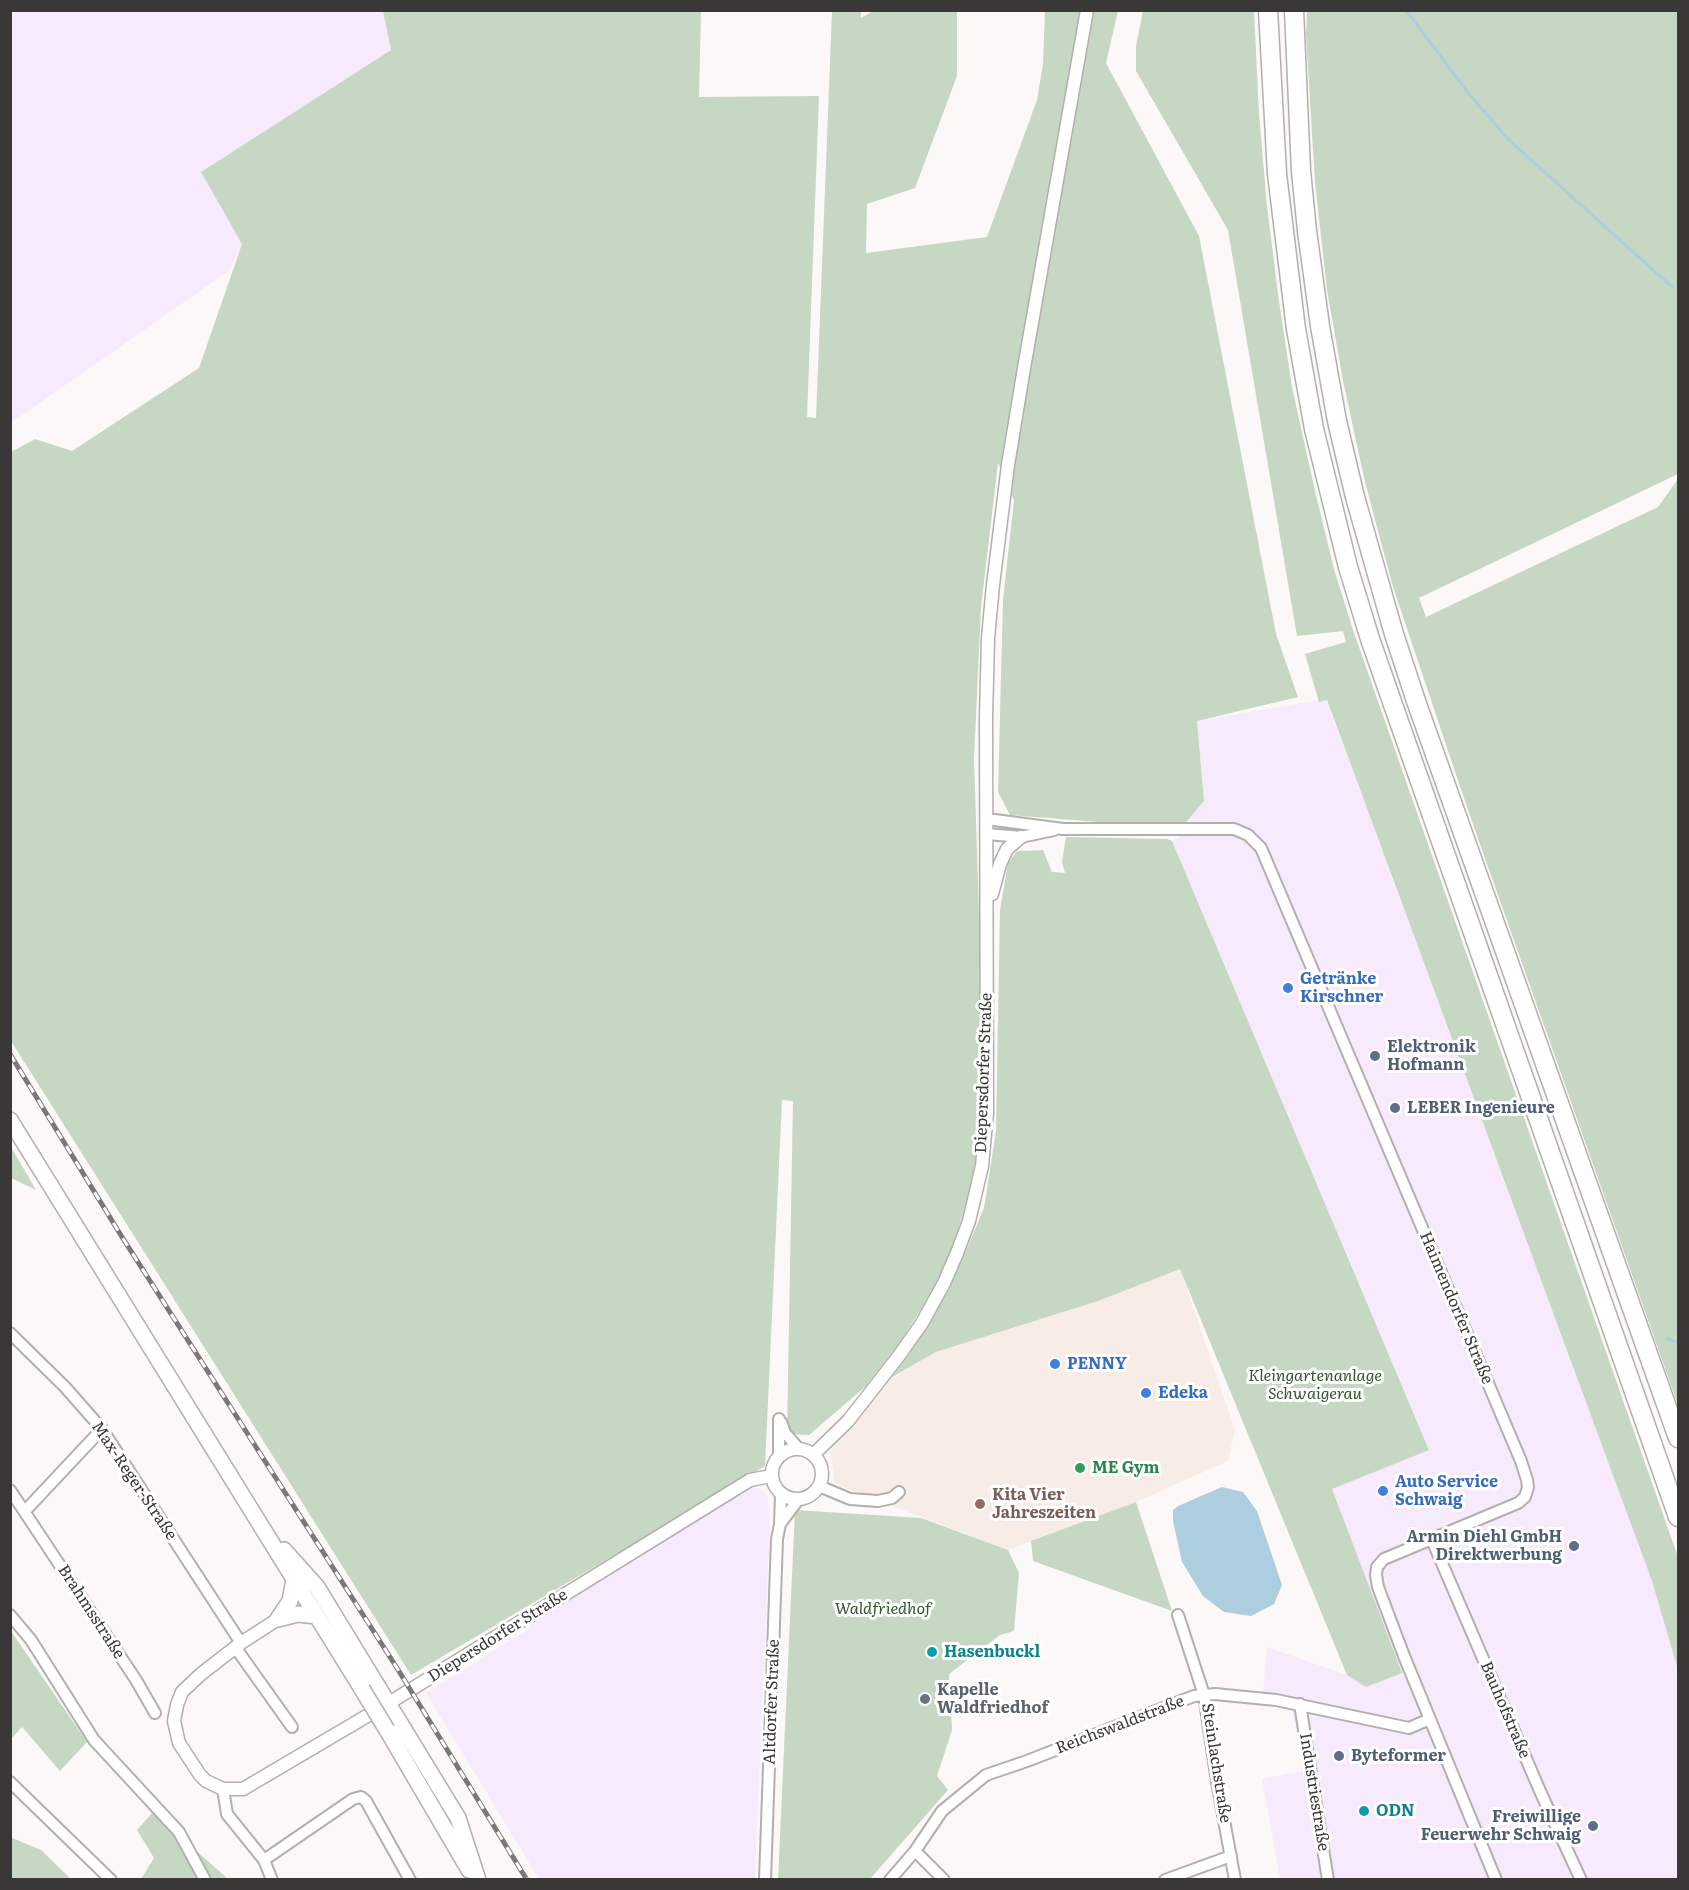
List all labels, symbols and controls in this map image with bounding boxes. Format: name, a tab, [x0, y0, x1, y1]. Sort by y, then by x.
place label: Getränke Kirschner	[1300, 969, 1383, 1007]
marker: Getränke Kirschner	[1281, 981, 1295, 995]
street label: Diepersdorfer Straße	[972, 992, 996, 1154]
place label: Elektronik Hofmann	[1387, 1037, 1476, 1075]
marker: Elektronik Hofmann	[1368, 1049, 1382, 1063]
place label: LEBER Ingenieure	[1407, 1098, 1555, 1118]
marker: LEBER Ingenieure	[1388, 1101, 1402, 1115]
street label: Haimendorfer Straße	[1415, 1229, 1497, 1387]
place label: PENNY	[1067, 1354, 1127, 1374]
marker: PENNY	[1048, 1357, 1062, 1371]
park label: Kleingartenanlage Schwaigerau	[1248, 1366, 1382, 1404]
place label: Edeka	[1158, 1383, 1208, 1403]
marker: Edeka	[1139, 1386, 1153, 1400]
street label: Max-Reger-Straße	[87, 1418, 181, 1544]
place label: ME Gym	[1092, 1458, 1159, 1478]
marker: ME Gym	[1073, 1461, 1087, 1475]
place label: Auto Service Schwaig	[1395, 1472, 1498, 1510]
marker: Auto Service Schwaig	[1376, 1484, 1390, 1498]
place label: Kita Vier Jahreszeiten	[992, 1485, 1096, 1523]
marker: Kita Vier Jahreszeiten	[973, 1497, 987, 1511]
place label: Armin Diehl GmbH Direktwerbung	[1406, 1527, 1562, 1565]
marker: Armin Diehl GmbH Direktwerbung	[1567, 1539, 1581, 1553]
street label: Brahmsstraße	[53, 1561, 129, 1663]
street label: Diepersdorfer Straße	[425, 1585, 571, 1687]
park label: Waldfriedhof	[835, 1599, 931, 1619]
street label: Altdorfer Straße	[760, 1639, 784, 1765]
place label: Hasenbuckl	[944, 1642, 1040, 1662]
marker: Hasenbuckl	[925, 1645, 939, 1659]
street label: Bauhofstraße	[1476, 1659, 1534, 1761]
place label: Kapelle Waldfriedhof	[937, 1680, 1048, 1718]
marker: Kapelle Waldfriedhof	[918, 1692, 932, 1706]
street label: Reichswaldstraße	[1053, 1692, 1187, 1758]
street label: Steinlachstraße	[1197, 1702, 1235, 1824]
street label: Industriestraße	[1295, 1732, 1333, 1852]
place label: Byteformer	[1351, 1746, 1446, 1766]
marker: Byteformer	[1332, 1749, 1346, 1763]
place label: ODN	[1376, 1801, 1414, 1821]
marker: ODN	[1357, 1804, 1371, 1818]
place label: Freiwillige Feuerwehr Schwaig	[1421, 1807, 1581, 1845]
marker: Freiwillige Feuerwehr Schwaig	[1586, 1819, 1600, 1833]

